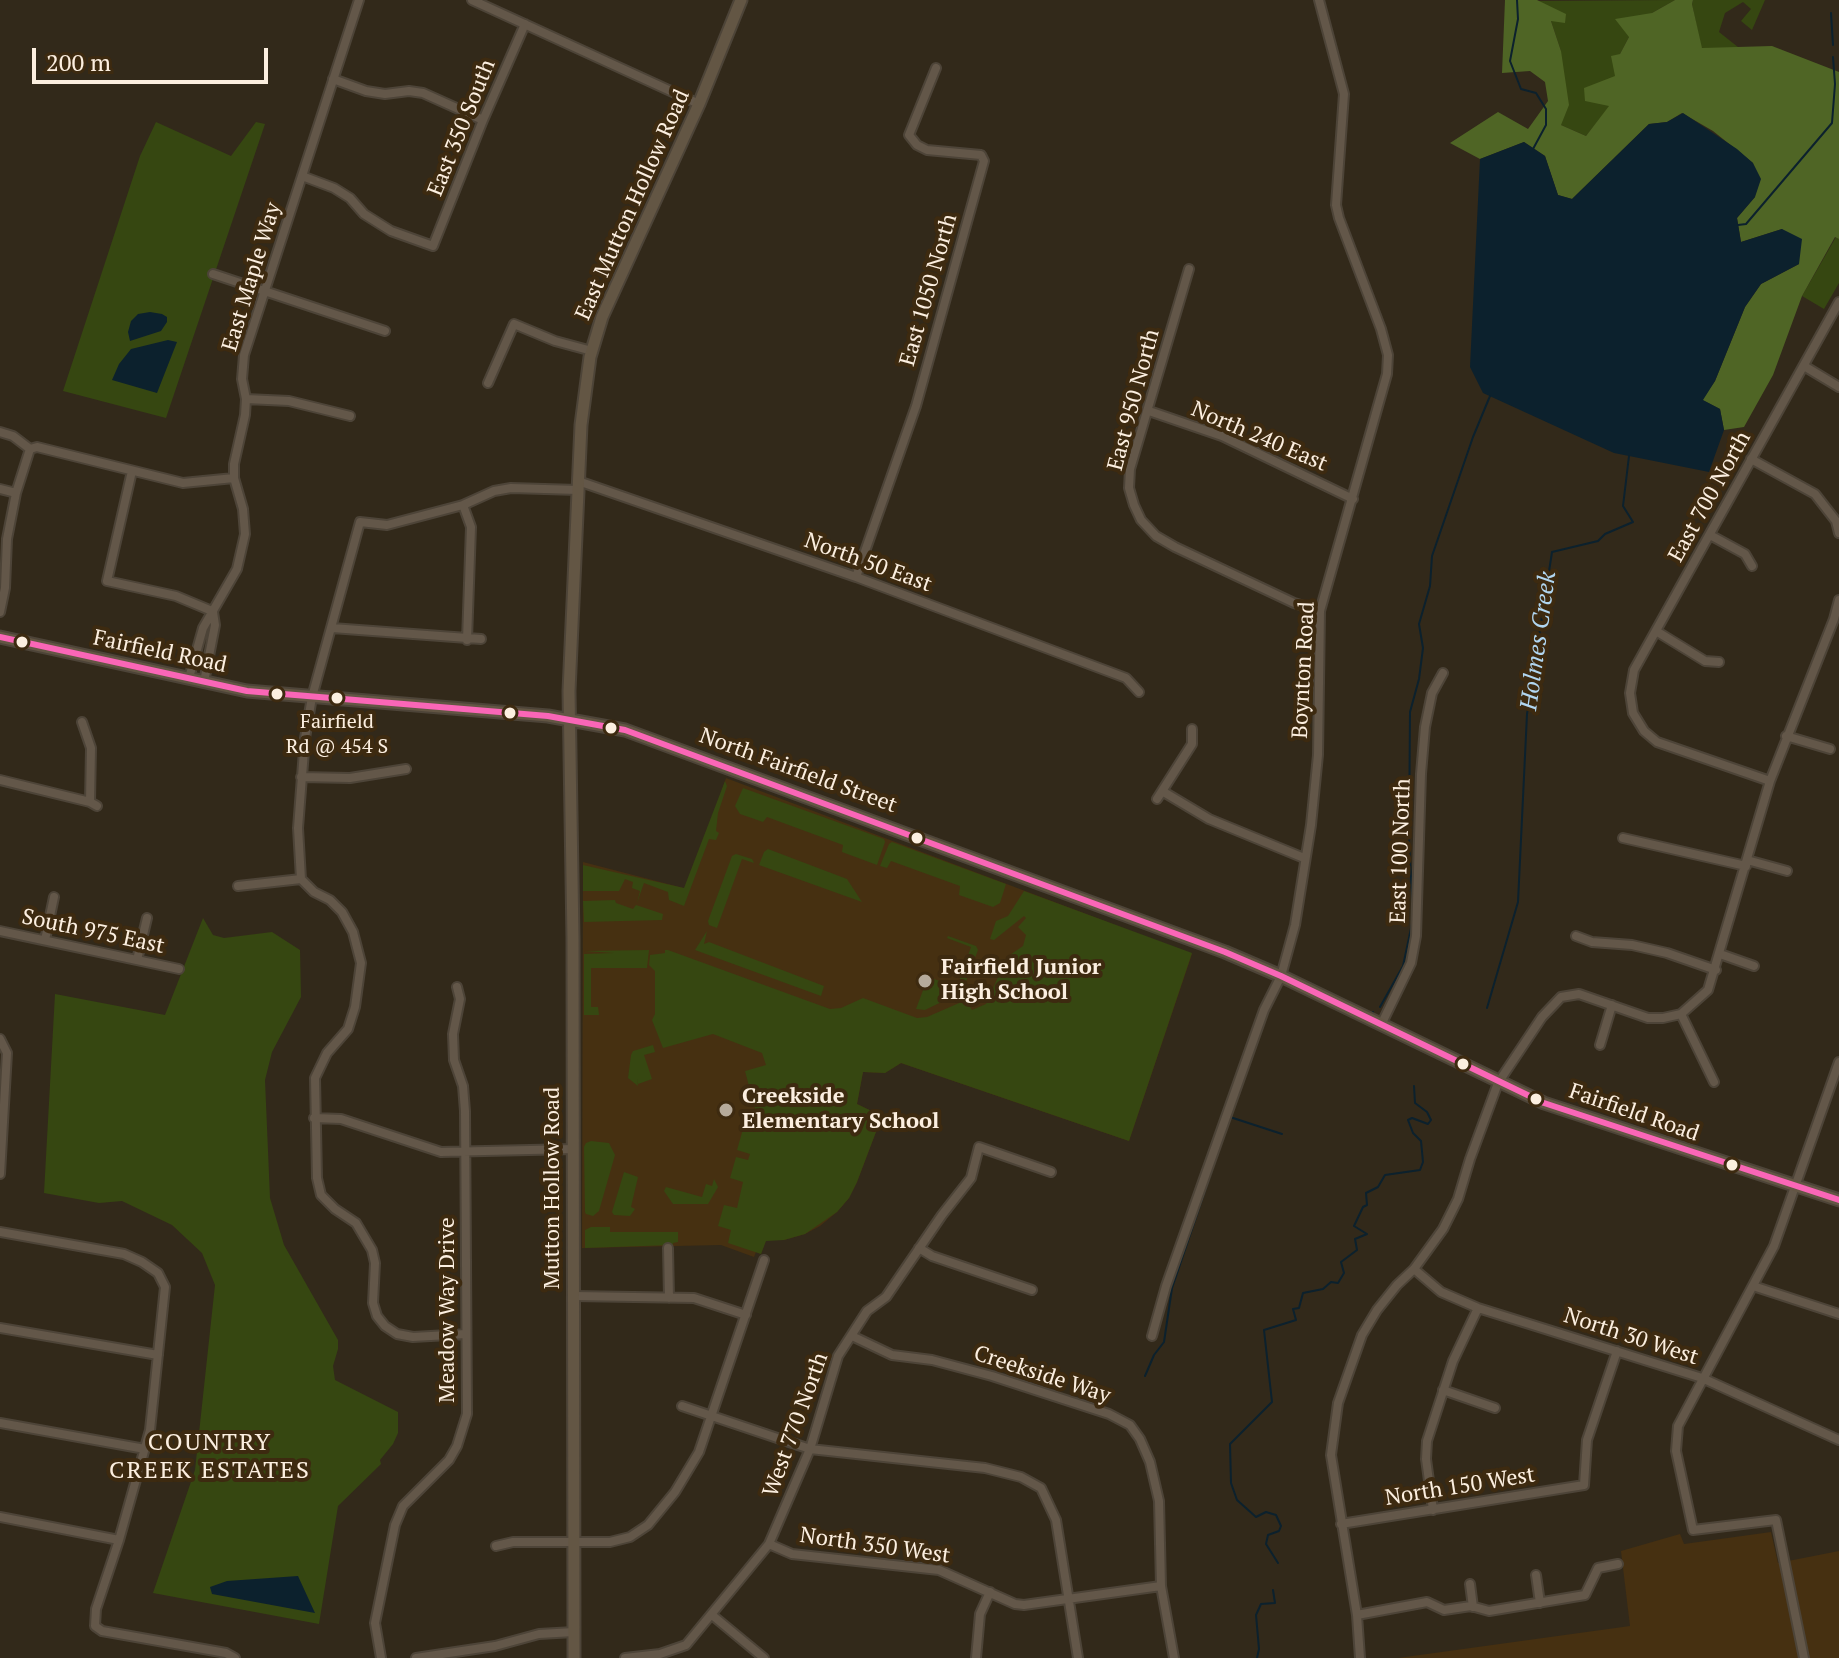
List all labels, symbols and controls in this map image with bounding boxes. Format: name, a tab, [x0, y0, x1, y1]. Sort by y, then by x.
scale bar	[36, 32, 272, 82]
text: 200 m	[46, 46, 111, 78]
street label: East 350 South	[423, 56, 501, 200]
street label: East Mutton Hollow Road	[570, 86, 696, 324]
street label: East Maple Way	[217, 200, 287, 354]
street label: East 1050 North	[895, 211, 963, 369]
street label: East 950 North	[1102, 326, 1166, 474]
street label: North 240 East	[1187, 396, 1331, 478]
street label: East 700 North	[1663, 427, 1757, 567]
street label: North 50 East	[801, 528, 935, 598]
water label: Holmes Creek	[1515, 570, 1563, 712]
street label: Boynton Road	[1287, 601, 1321, 739]
street label: Fairfield Road	[91, 625, 229, 679]
unlabelled marker	[14, 634, 30, 650]
unlabelled marker	[269, 686, 285, 702]
marker: Fairfield Rd @ 454 S	[329, 690, 345, 706]
unlabelled marker	[502, 705, 518, 721]
place label: Fairfield Rd @ 454 S	[286, 710, 388, 757]
unlabelled marker	[603, 720, 619, 736]
street label: North Fairfield Street	[696, 723, 900, 819]
street label: East 100 North	[1385, 778, 1417, 924]
unlabelled marker	[909, 830, 925, 846]
street label: South 975 East	[19, 904, 167, 960]
place label: Fairfield Junior High School	[941, 955, 1101, 1006]
marker: Fairfield Junior High School	[916, 972, 934, 990]
unlabelled marker	[1455, 1056, 1471, 1072]
street label: Fairfield Road	[1566, 1078, 1702, 1148]
place label: Creekside Elementary School	[742, 1084, 939, 1136]
street label: Mutton Hollow Road	[540, 1087, 566, 1289]
unlabelled marker	[1528, 1091, 1544, 1107]
marker: Creekside Elementary School	[717, 1101, 735, 1119]
unlabelled marker	[1724, 1157, 1740, 1173]
street label: Meadow Way Drive	[435, 1217, 461, 1403]
street label: North 30 West	[1560, 1303, 1702, 1371]
street label: Creekside Way	[970, 1340, 1114, 1410]
street label: West 770 North	[758, 1349, 834, 1501]
district label: COUNTRY CREEK ESTATES	[109, 1429, 311, 1485]
street label: North 150 West	[1383, 1462, 1537, 1512]
street label: North 350 West	[798, 1522, 952, 1570]

